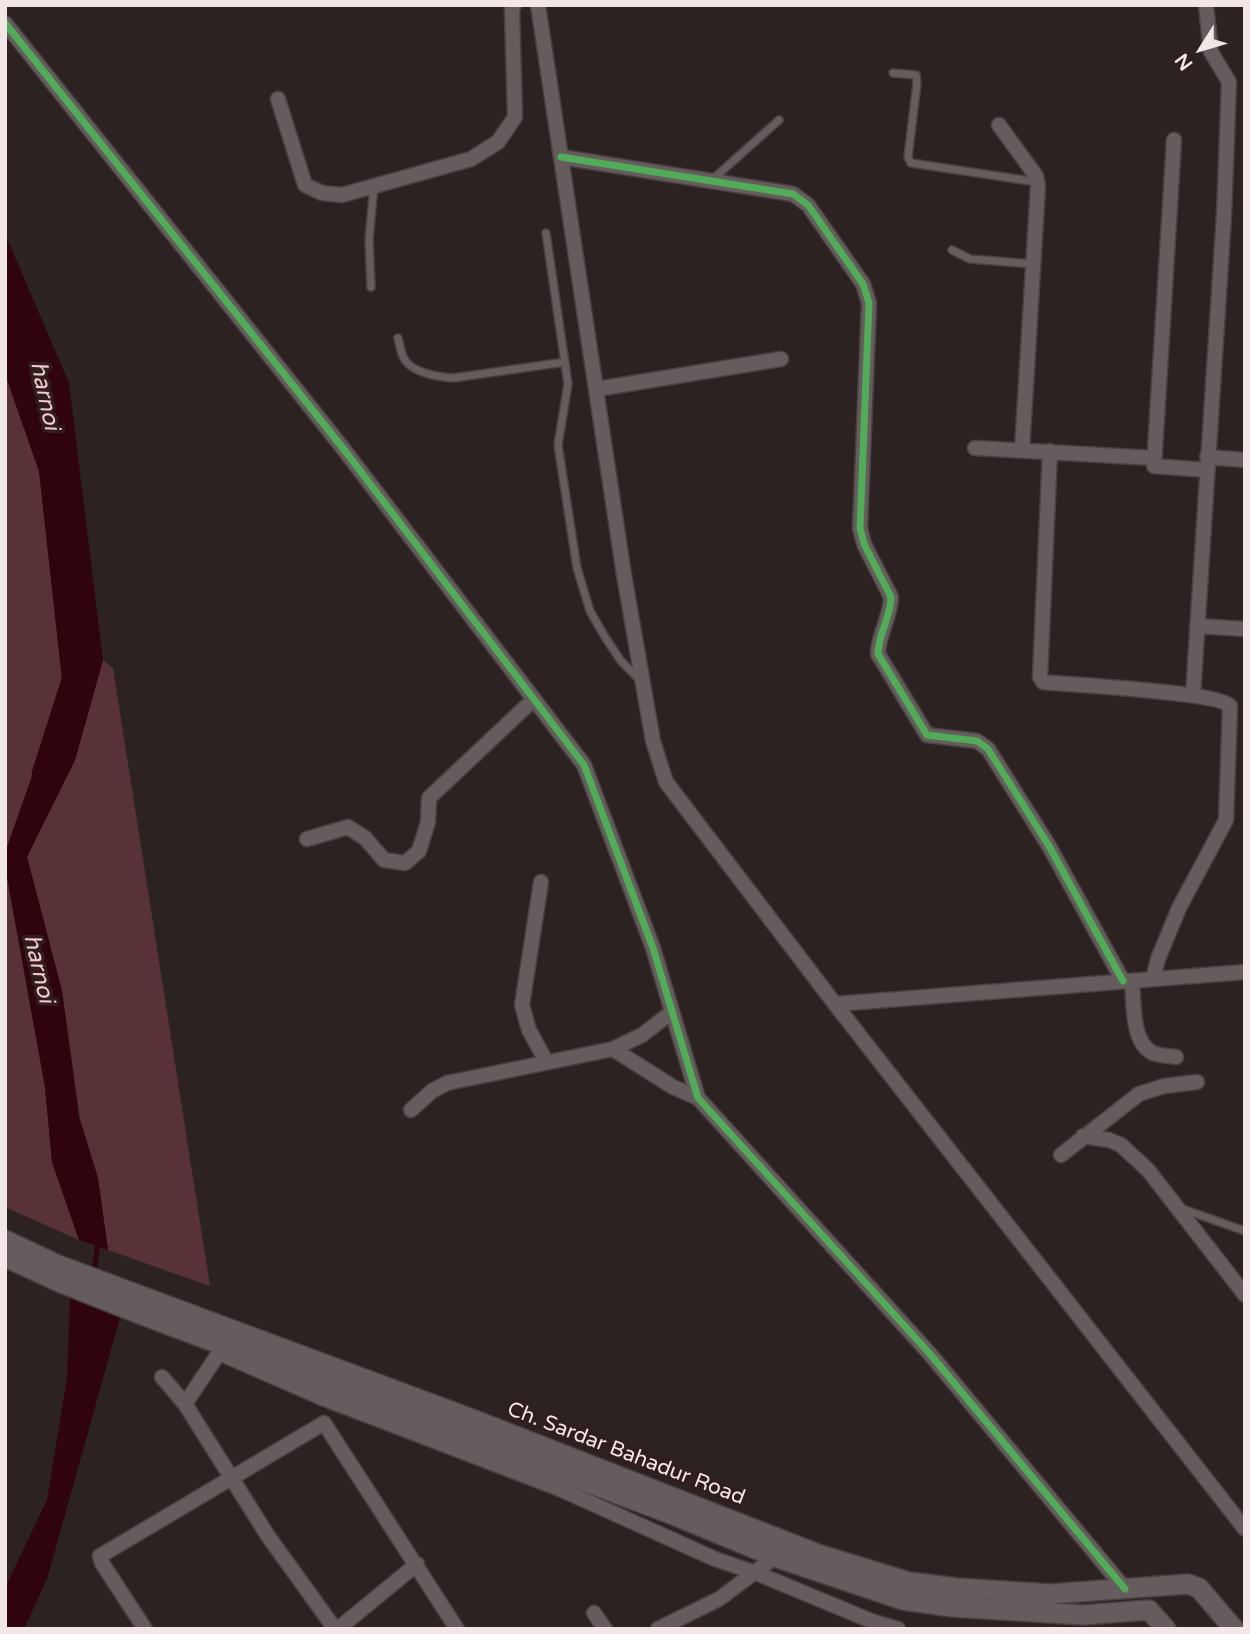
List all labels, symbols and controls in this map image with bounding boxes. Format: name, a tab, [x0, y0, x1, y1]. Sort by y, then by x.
north arrow	[1166, 14, 1236, 84]
text: N	[1171, 49, 1198, 74]
water label: harnoi	[23, 359, 65, 433]
water label: harnoi	[17, 932, 59, 1006]
street label: Ch. Sardar Bahadur Road	[504, 1397, 748, 1511]

